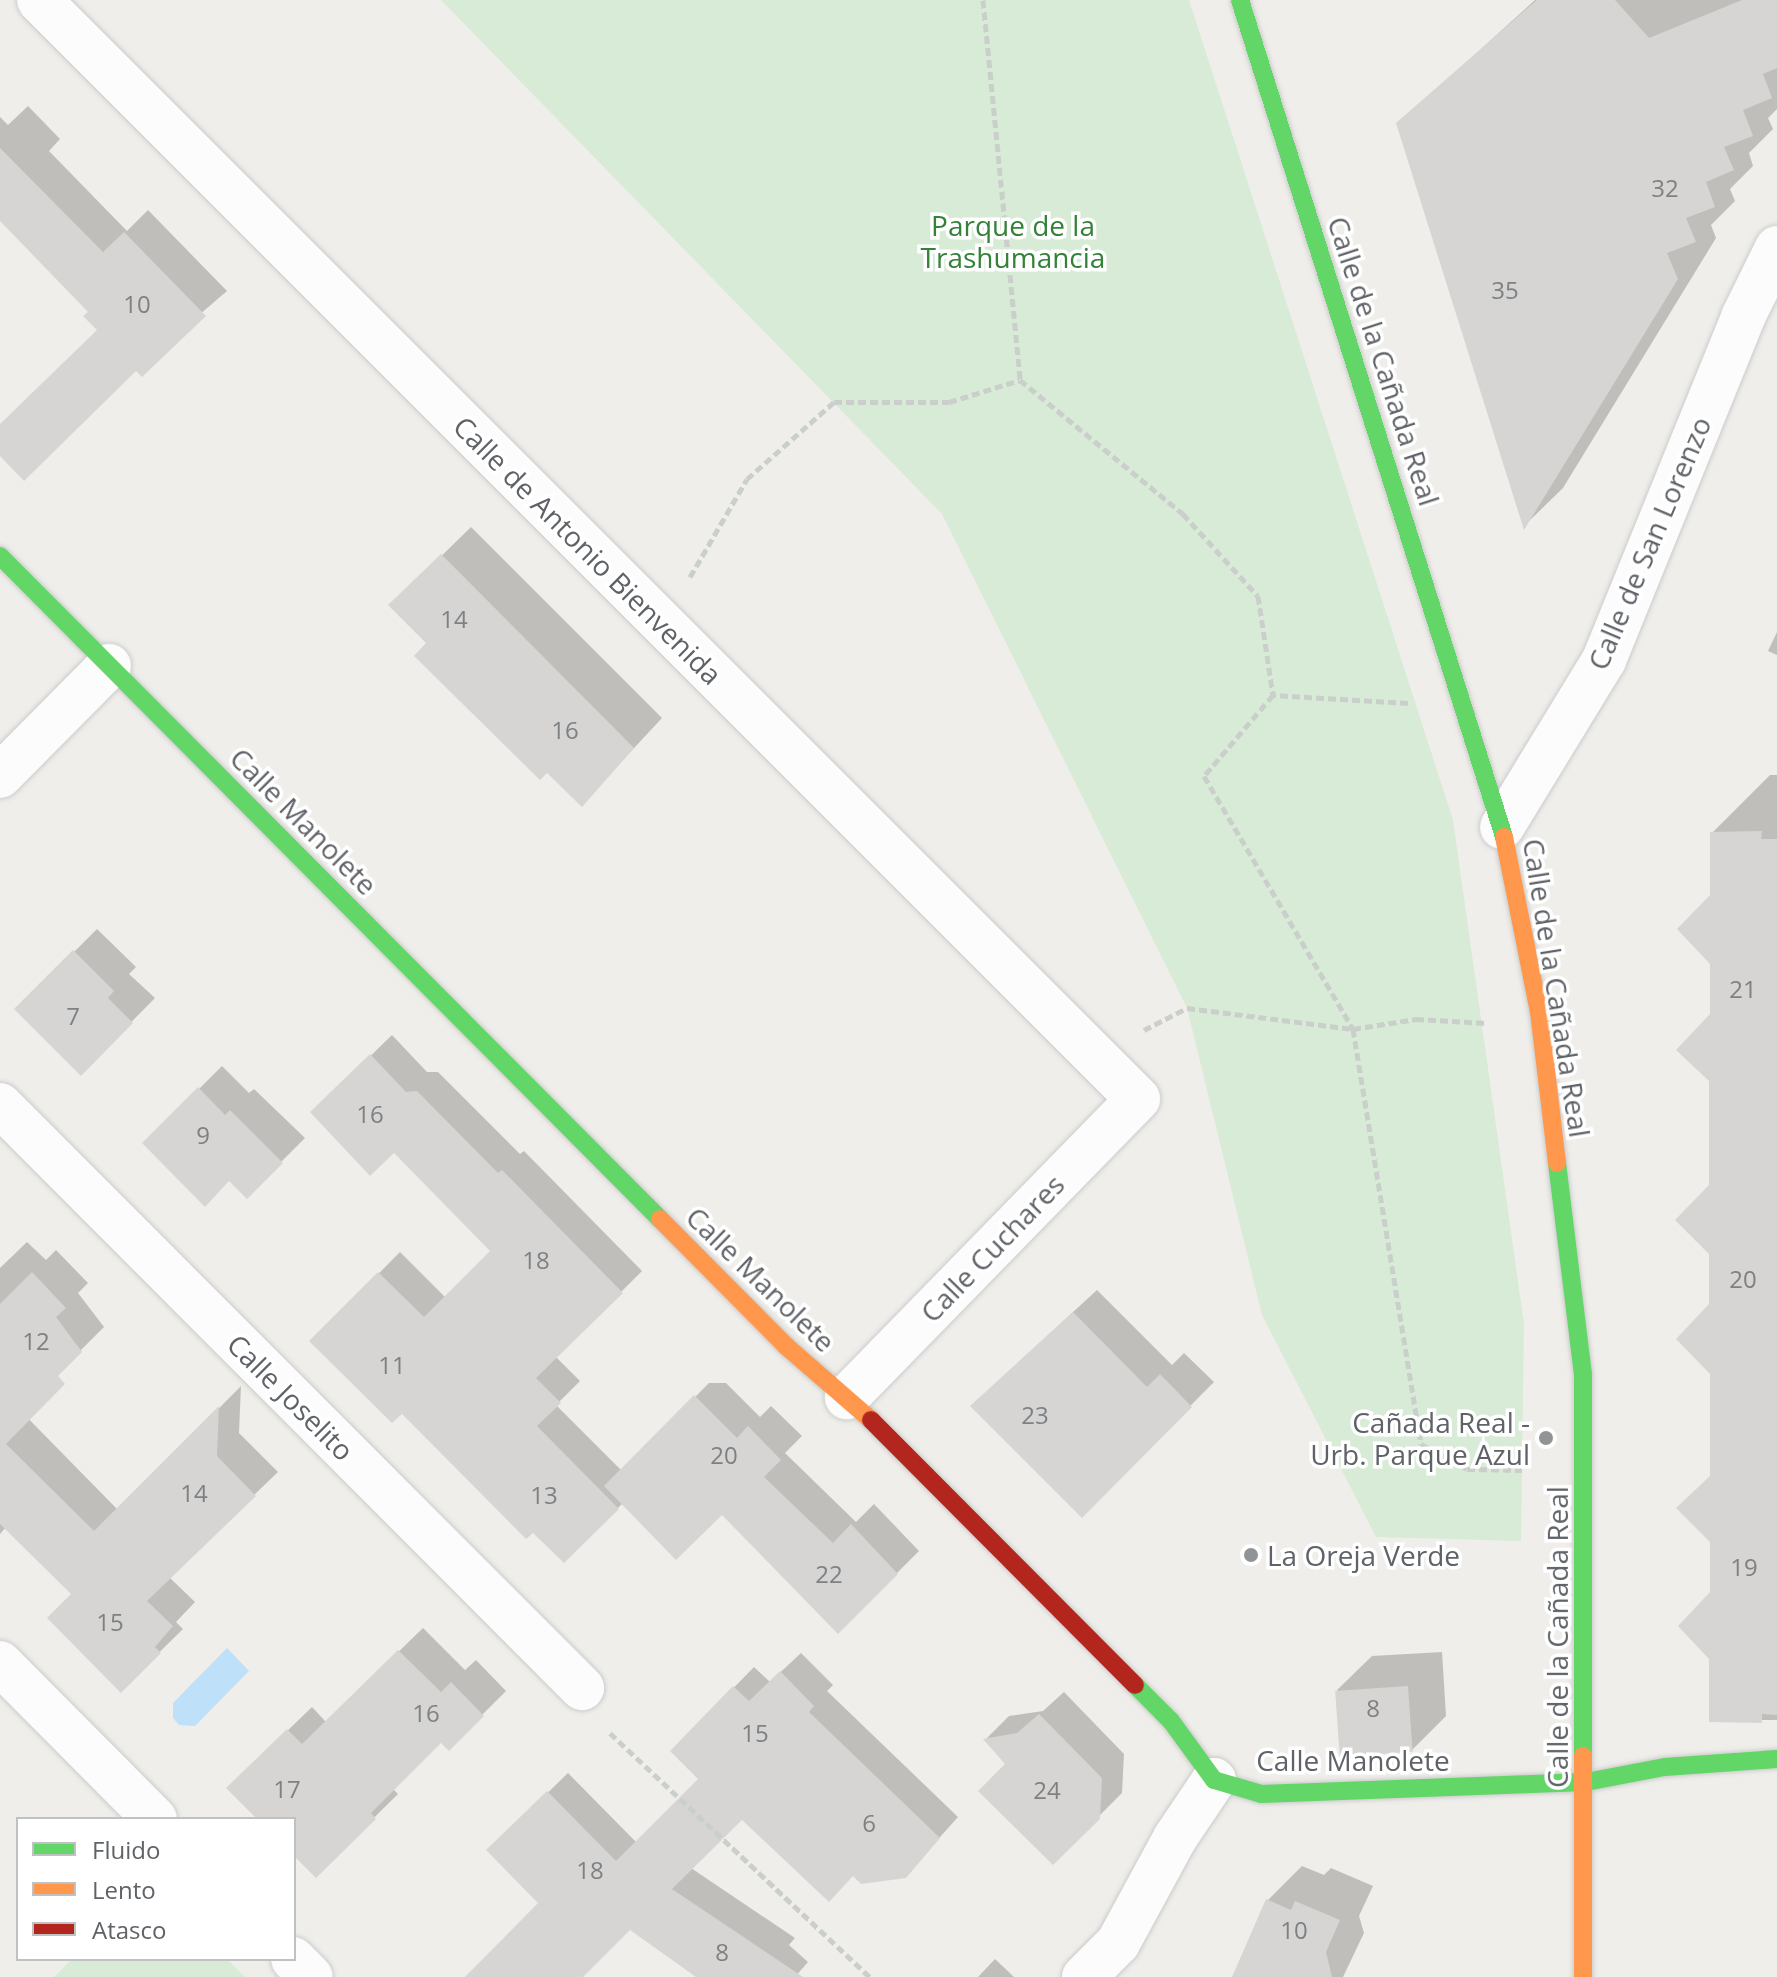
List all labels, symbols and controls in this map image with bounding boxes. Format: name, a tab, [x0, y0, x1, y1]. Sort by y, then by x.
house number: 32	[1651, 174, 1679, 202]
park label: Parque de la Trashumancia	[921, 208, 1105, 274]
street label: Calle de la Cañada Real	[1321, 212, 1447, 510]
house number: 35	[1491, 276, 1519, 304]
house number: 10	[123, 290, 151, 318]
street label: Calle de Antonio Bienvenida	[447, 409, 729, 691]
street label: Calle de San Lorenzo	[1580, 411, 1718, 675]
house number: 14	[440, 605, 468, 633]
house number: 16	[551, 716, 579, 744]
street label: Calle Manolete	[224, 741, 384, 901]
street label: Calle de la Cañada Real	[1517, 836, 1597, 1140]
house number: 21	[1729, 975, 1757, 1003]
house number: 7	[66, 1002, 80, 1030]
house number: 16	[356, 1100, 384, 1128]
house number: 9	[196, 1121, 210, 1149]
street label: Calle Cuchares	[913, 1167, 1071, 1329]
street label: Calle Manolete	[680, 1200, 842, 1358]
house number: 18	[522, 1246, 550, 1274]
house number: 20	[1729, 1265, 1757, 1293]
house number: 12	[22, 1327, 50, 1355]
street label: Calle Joselito	[221, 1327, 361, 1467]
house number: 11	[378, 1351, 406, 1379]
house number: 23	[1021, 1401, 1049, 1429]
place label: Cañada Real - Urb. Parque Azul	[1310, 1405, 1530, 1471]
marker: Cañada Real - Urb. Parque Azul	[1537, 1429, 1555, 1447]
house number: 20	[710, 1441, 738, 1469]
house number: 14	[180, 1479, 208, 1507]
house number: 13	[530, 1481, 558, 1509]
street label: Calle de la Cañada Real	[1540, 1486, 1574, 1788]
place label: La Oreja Verde	[1267, 1538, 1460, 1572]
marker: La Oreja Verde	[1242, 1546, 1260, 1564]
house number: 19	[1730, 1553, 1758, 1581]
house number: 22	[815, 1560, 843, 1588]
house number: 15	[96, 1608, 124, 1636]
house number: 8	[1366, 1694, 1380, 1722]
house number: 16	[412, 1699, 440, 1727]
house number: 15	[741, 1719, 769, 1747]
street label: Calle Manolete	[1256, 1743, 1450, 1777]
house number: 17	[273, 1775, 301, 1803]
house number: 24	[1033, 1776, 1061, 1804]
house number: 6	[862, 1809, 876, 1837]
legend	[16, 1817, 296, 1961]
text: Fluido	[92, 1833, 160, 1866]
house number: 18	[576, 1856, 604, 1884]
text: Lento	[92, 1873, 156, 1906]
text: Atasco	[92, 1913, 166, 1946]
house number: 10	[1280, 1916, 1308, 1944]
house number: 8	[715, 1938, 729, 1966]

